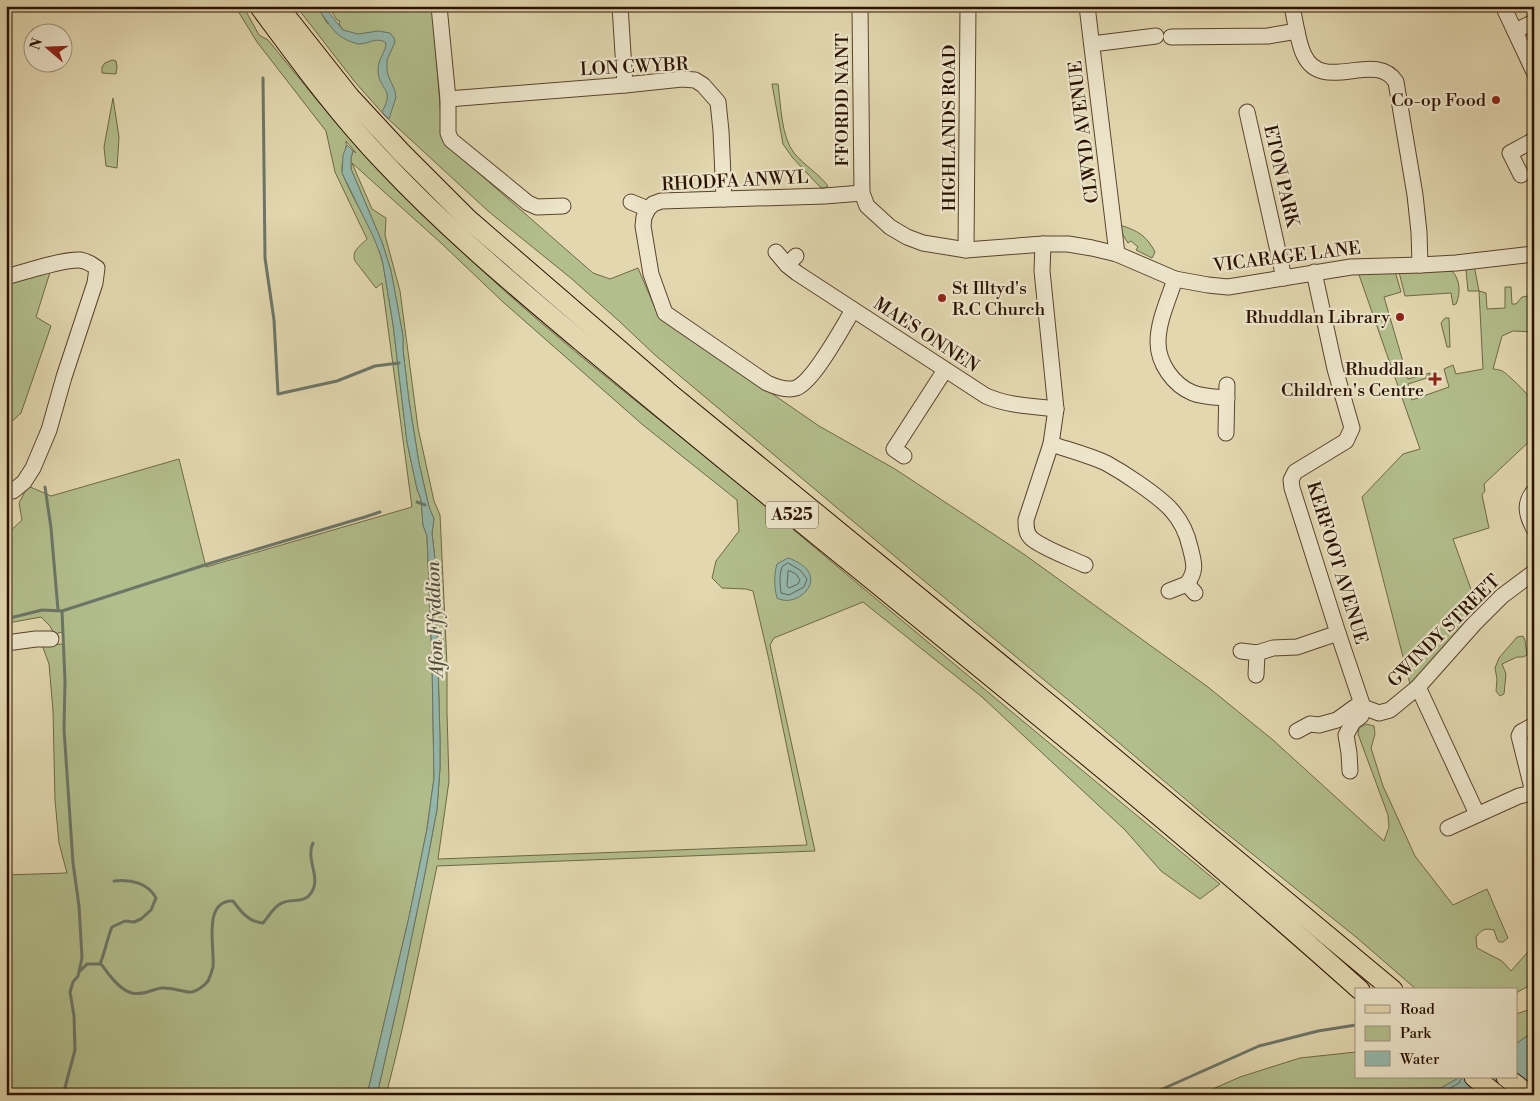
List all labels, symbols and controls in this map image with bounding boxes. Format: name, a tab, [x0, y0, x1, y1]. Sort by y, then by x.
north arrow	[22, 22, 72, 72]
street label: FFORDD NANT	[831, 33, 854, 167]
text: N	[26, 36, 47, 52]
street label: HIGHLANDS ROAD	[938, 44, 961, 212]
street label: LON CWYBR	[579, 53, 689, 81]
street label: CLWYD AVENUE	[1064, 59, 1104, 205]
place label: Co-op Food	[1391, 89, 1487, 112]
marker: Co-op Food	[1490, 94, 1502, 106]
street label: ETON PARK	[1258, 123, 1304, 231]
street label: RHODFA ANWYL	[661, 166, 809, 196]
street label: VICARAGE LANE	[1211, 237, 1362, 278]
place label: St Illtyd's R.C Church	[952, 277, 1045, 321]
street label: MAES ONNEN	[869, 292, 984, 378]
marker: St Illtyd's R.C Church	[936, 292, 948, 304]
place label: Rhuddlan Library	[1245, 306, 1390, 329]
marker: Rhuddlan Library	[1394, 311, 1406, 323]
place label: Rhuddlan Children's Centre	[1281, 358, 1424, 402]
marker: Rhuddlan Children's Centre	[1428, 372, 1442, 386]
street label: KERFOOT AVENUE	[1301, 479, 1373, 647]
road number: A525	[766, 502, 818, 528]
water label: Afon Ffyddion	[421, 560, 449, 679]
street label: GWINDY STREET	[1383, 570, 1505, 692]
legend	[1355, 988, 1518, 1078]
text: Road	[1400, 1000, 1435, 1019]
text: Park	[1400, 1024, 1432, 1043]
text: Water	[1399, 1050, 1440, 1069]

